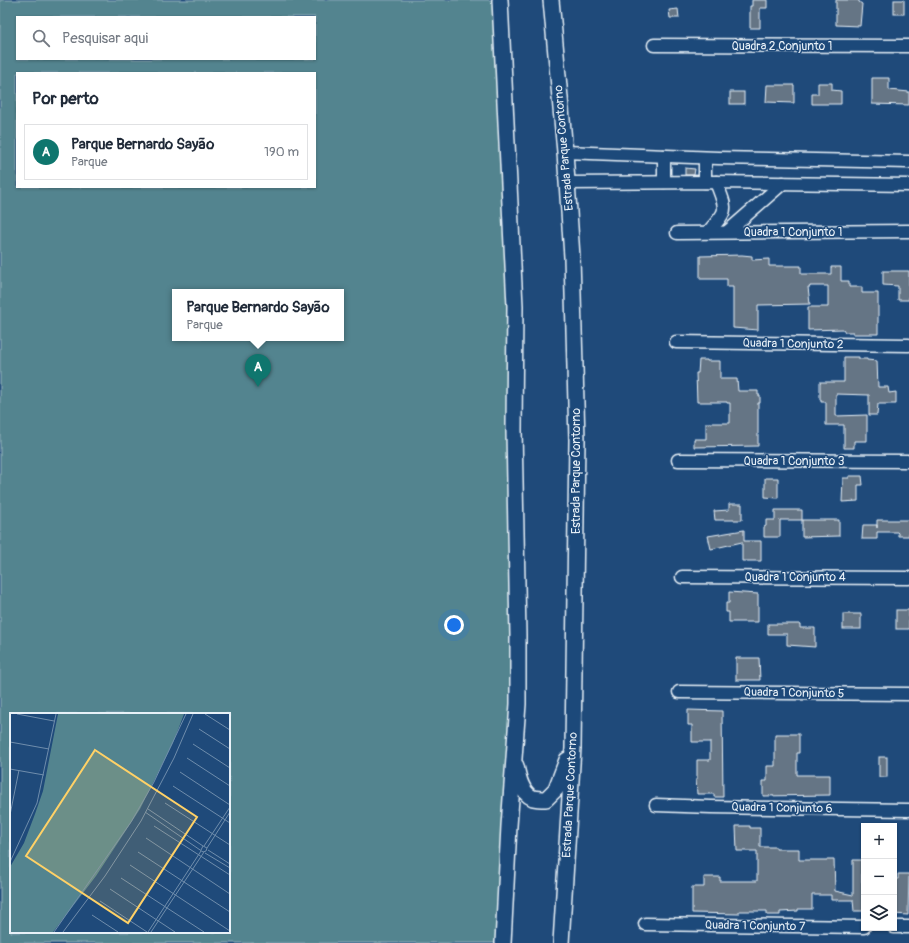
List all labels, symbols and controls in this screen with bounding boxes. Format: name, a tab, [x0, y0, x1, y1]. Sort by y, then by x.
search box	[16, 16, 316, 60]
icon: search	[30, 27, 52, 49]
text: Pesquisar aqui	[62, 29, 148, 48]
street label: Quadra 2 Conjunto 1	[732, 39, 832, 54]
street label: Estrada Parque Contorno	[551, 84, 577, 211]
text: Por perto	[32, 88, 99, 109]
text: Parque Bernardo Sayão	[71, 135, 214, 154]
text: A	[42, 144, 50, 160]
text: 190 m	[264, 144, 299, 160]
text: Parque	[71, 154, 107, 170]
street label: Quadra 1 Conjunto 1	[744, 225, 842, 240]
popup	[172, 289, 344, 341]
text: Parque Bernardo Sayão	[186, 298, 330, 317]
text: Parque	[186, 317, 223, 333]
street label: Quadra 1 Conjunto 2	[742, 336, 844, 352]
pin: A	[245, 354, 271, 387]
street label: Estrada Parque Contorno	[569, 407, 584, 534]
street label: Quadra 1 Conjunto 3	[744, 454, 845, 469]
street label: Quadra 1 Conjunto 4	[744, 570, 846, 585]
your location	[444, 615, 464, 635]
street label: Quadra 1 Conjunto 5	[744, 685, 844, 701]
inset map	[10, 713, 230, 933]
street label: Estrada Parque Contorno	[559, 731, 581, 858]
street label: Quadra 1 Conjunto 6	[731, 800, 833, 816]
map controls	[861, 823, 897, 931]
button: +	[861, 823, 897, 859]
button: −	[861, 859, 897, 895]
button: layers	[861, 895, 897, 931]
street label: Quadra 1 Conjunto 7	[705, 918, 806, 934]

